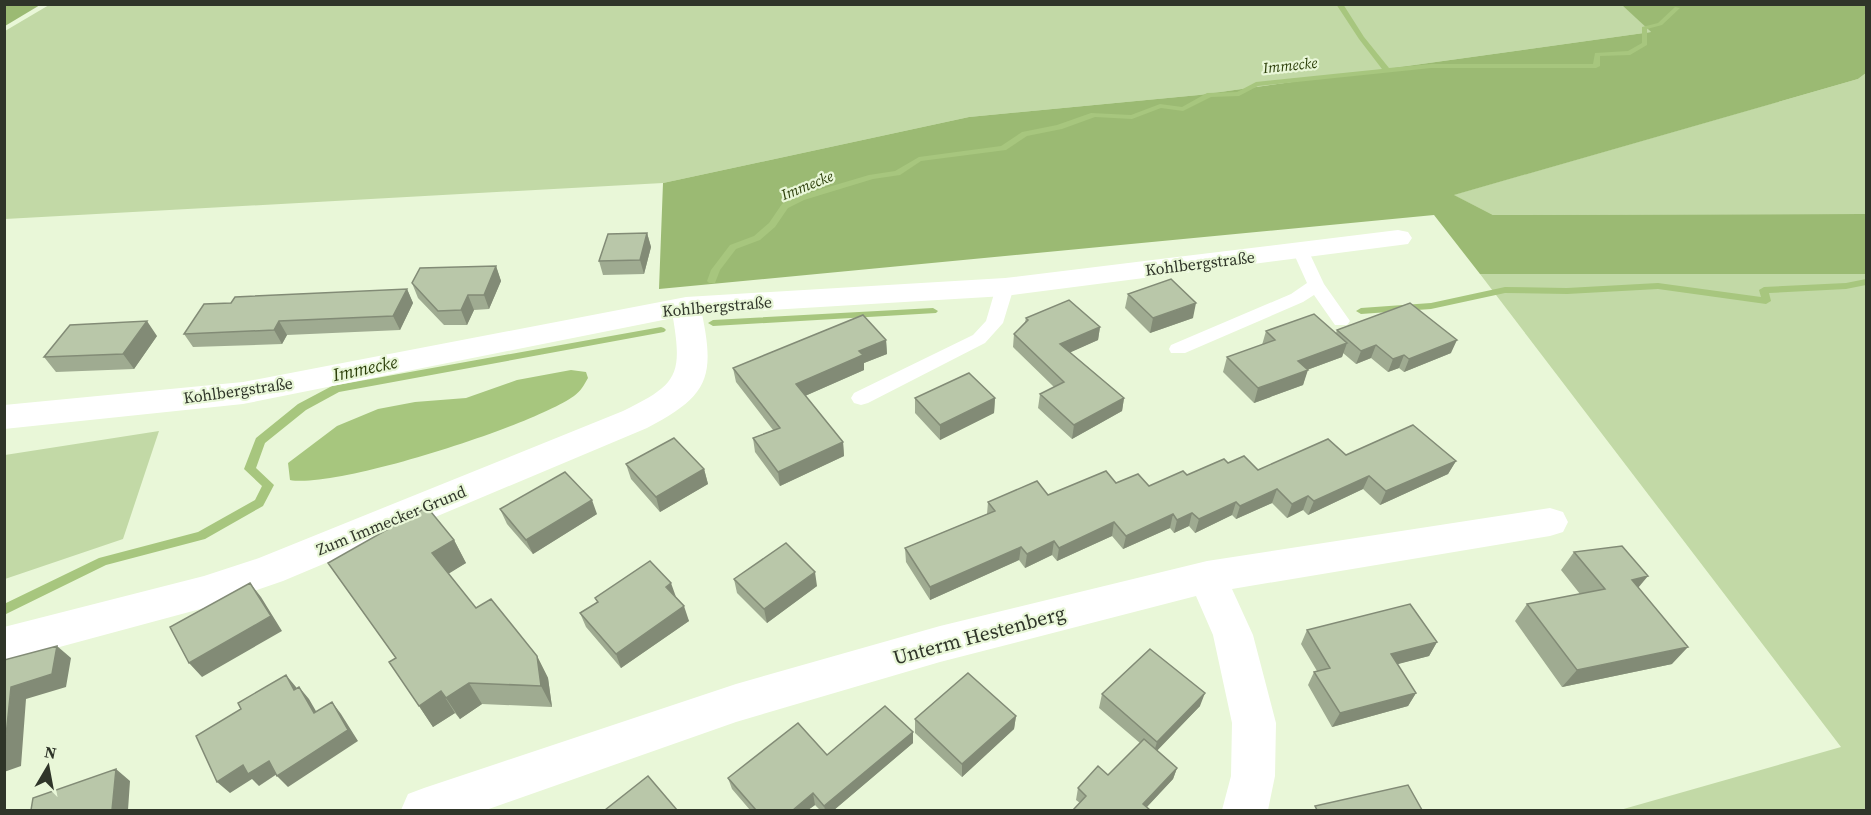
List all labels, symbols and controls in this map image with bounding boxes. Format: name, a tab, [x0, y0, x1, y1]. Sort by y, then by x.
water label: Immecke	[1261, 52, 1318, 78]
water label: Immecke	[777, 165, 836, 205]
street label: Kohlbergstraße	[1144, 245, 1256, 281]
street label: Kohlbergstraße	[661, 290, 773, 322]
water label: Immecke	[329, 349, 400, 387]
street label: Kohlbergstraße	[182, 371, 294, 409]
street label: Zum Immecker Grund	[313, 480, 469, 560]
street label: Unterm Hestenberg	[890, 599, 1068, 671]
north arrow	[18, 737, 78, 797]
text: N	[43, 740, 59, 764]

